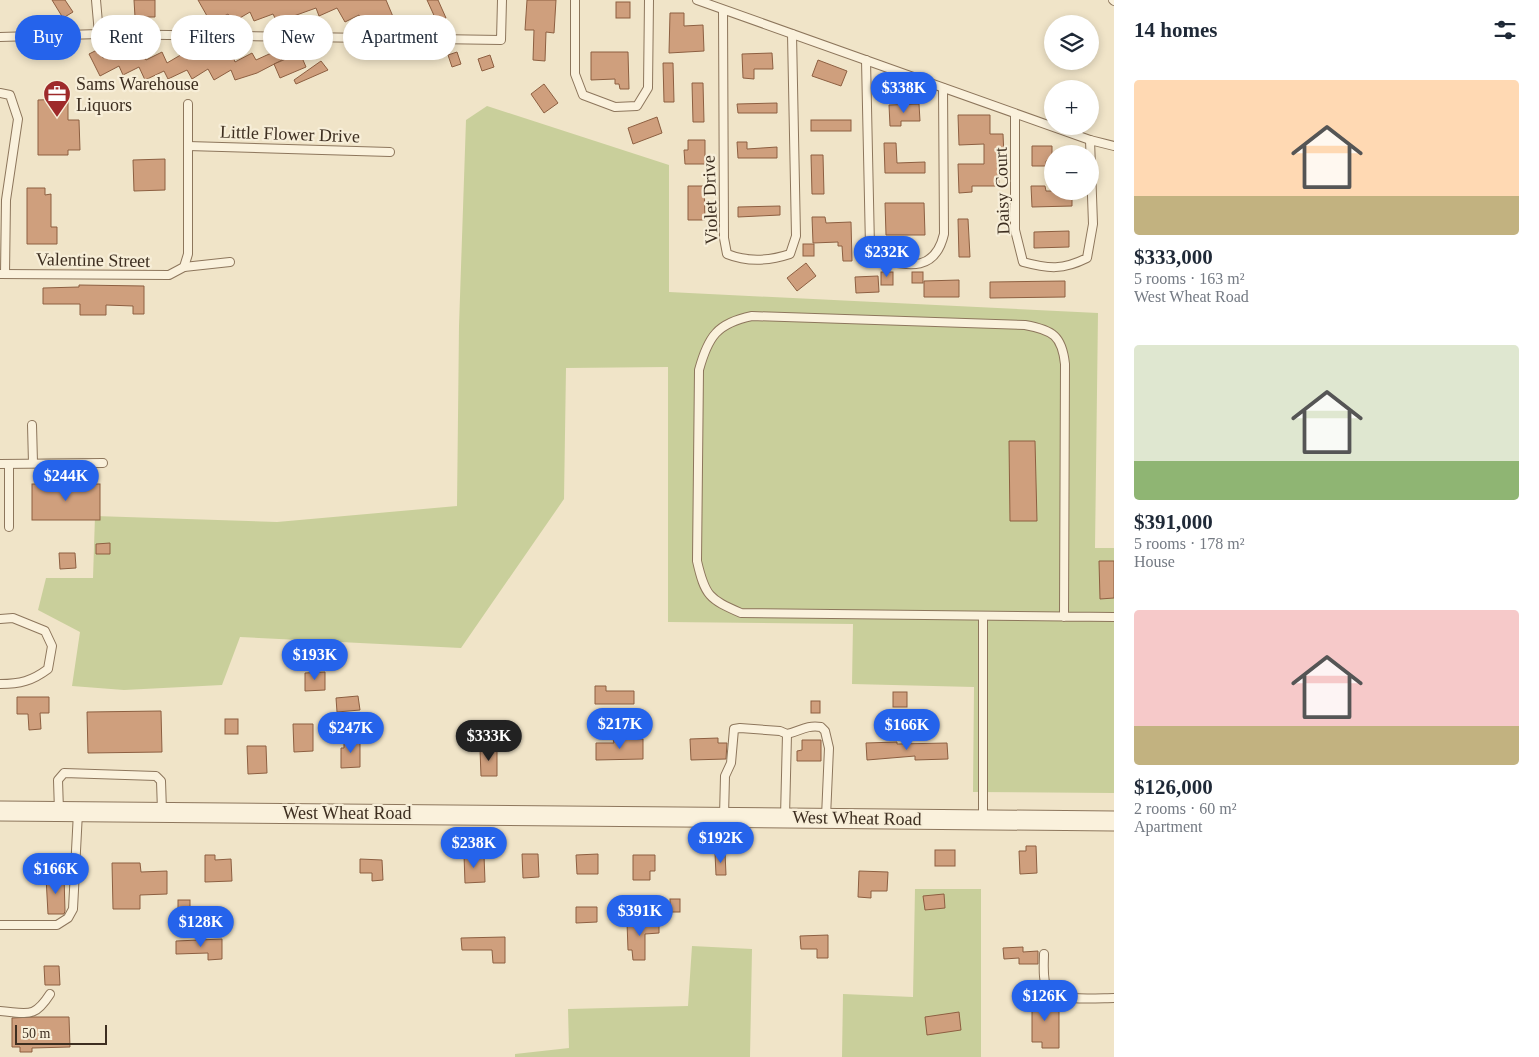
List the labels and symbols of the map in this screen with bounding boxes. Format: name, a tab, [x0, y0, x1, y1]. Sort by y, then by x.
pin: $338K	[869, 72, 939, 114]
place label: Sams Warehouse Liquors	[76, 74, 199, 115]
office icon: Sams Warehouse Liquors	[42, 79, 72, 118]
street label: Little Flower Drive	[220, 122, 360, 146]
street label: Daisy Court	[990, 147, 1014, 235]
street label: Violet Drive	[698, 155, 722, 245]
pin: $232K	[852, 236, 922, 278]
street label: Valentine Street	[36, 249, 150, 271]
pin: $244K	[31, 460, 101, 502]
pin: $193K	[280, 638, 350, 681]
pin: $217K	[585, 708, 655, 750]
pin: $166K	[872, 708, 942, 751]
pin: $247K	[316, 712, 386, 754]
pin: $333K	[454, 720, 524, 762]
street label: West Wheat Road	[282, 803, 412, 823]
street label: West Wheat Road	[792, 807, 922, 829]
pin: $192K	[686, 822, 756, 864]
pin: $238K	[439, 826, 509, 869]
pin: $166K	[21, 852, 91, 895]
pin: $391K	[605, 894, 675, 937]
pin: $128K	[166, 906, 236, 948]
pin: $126K	[1010, 980, 1080, 1022]
scale bar	[15, 1022, 108, 1045]

